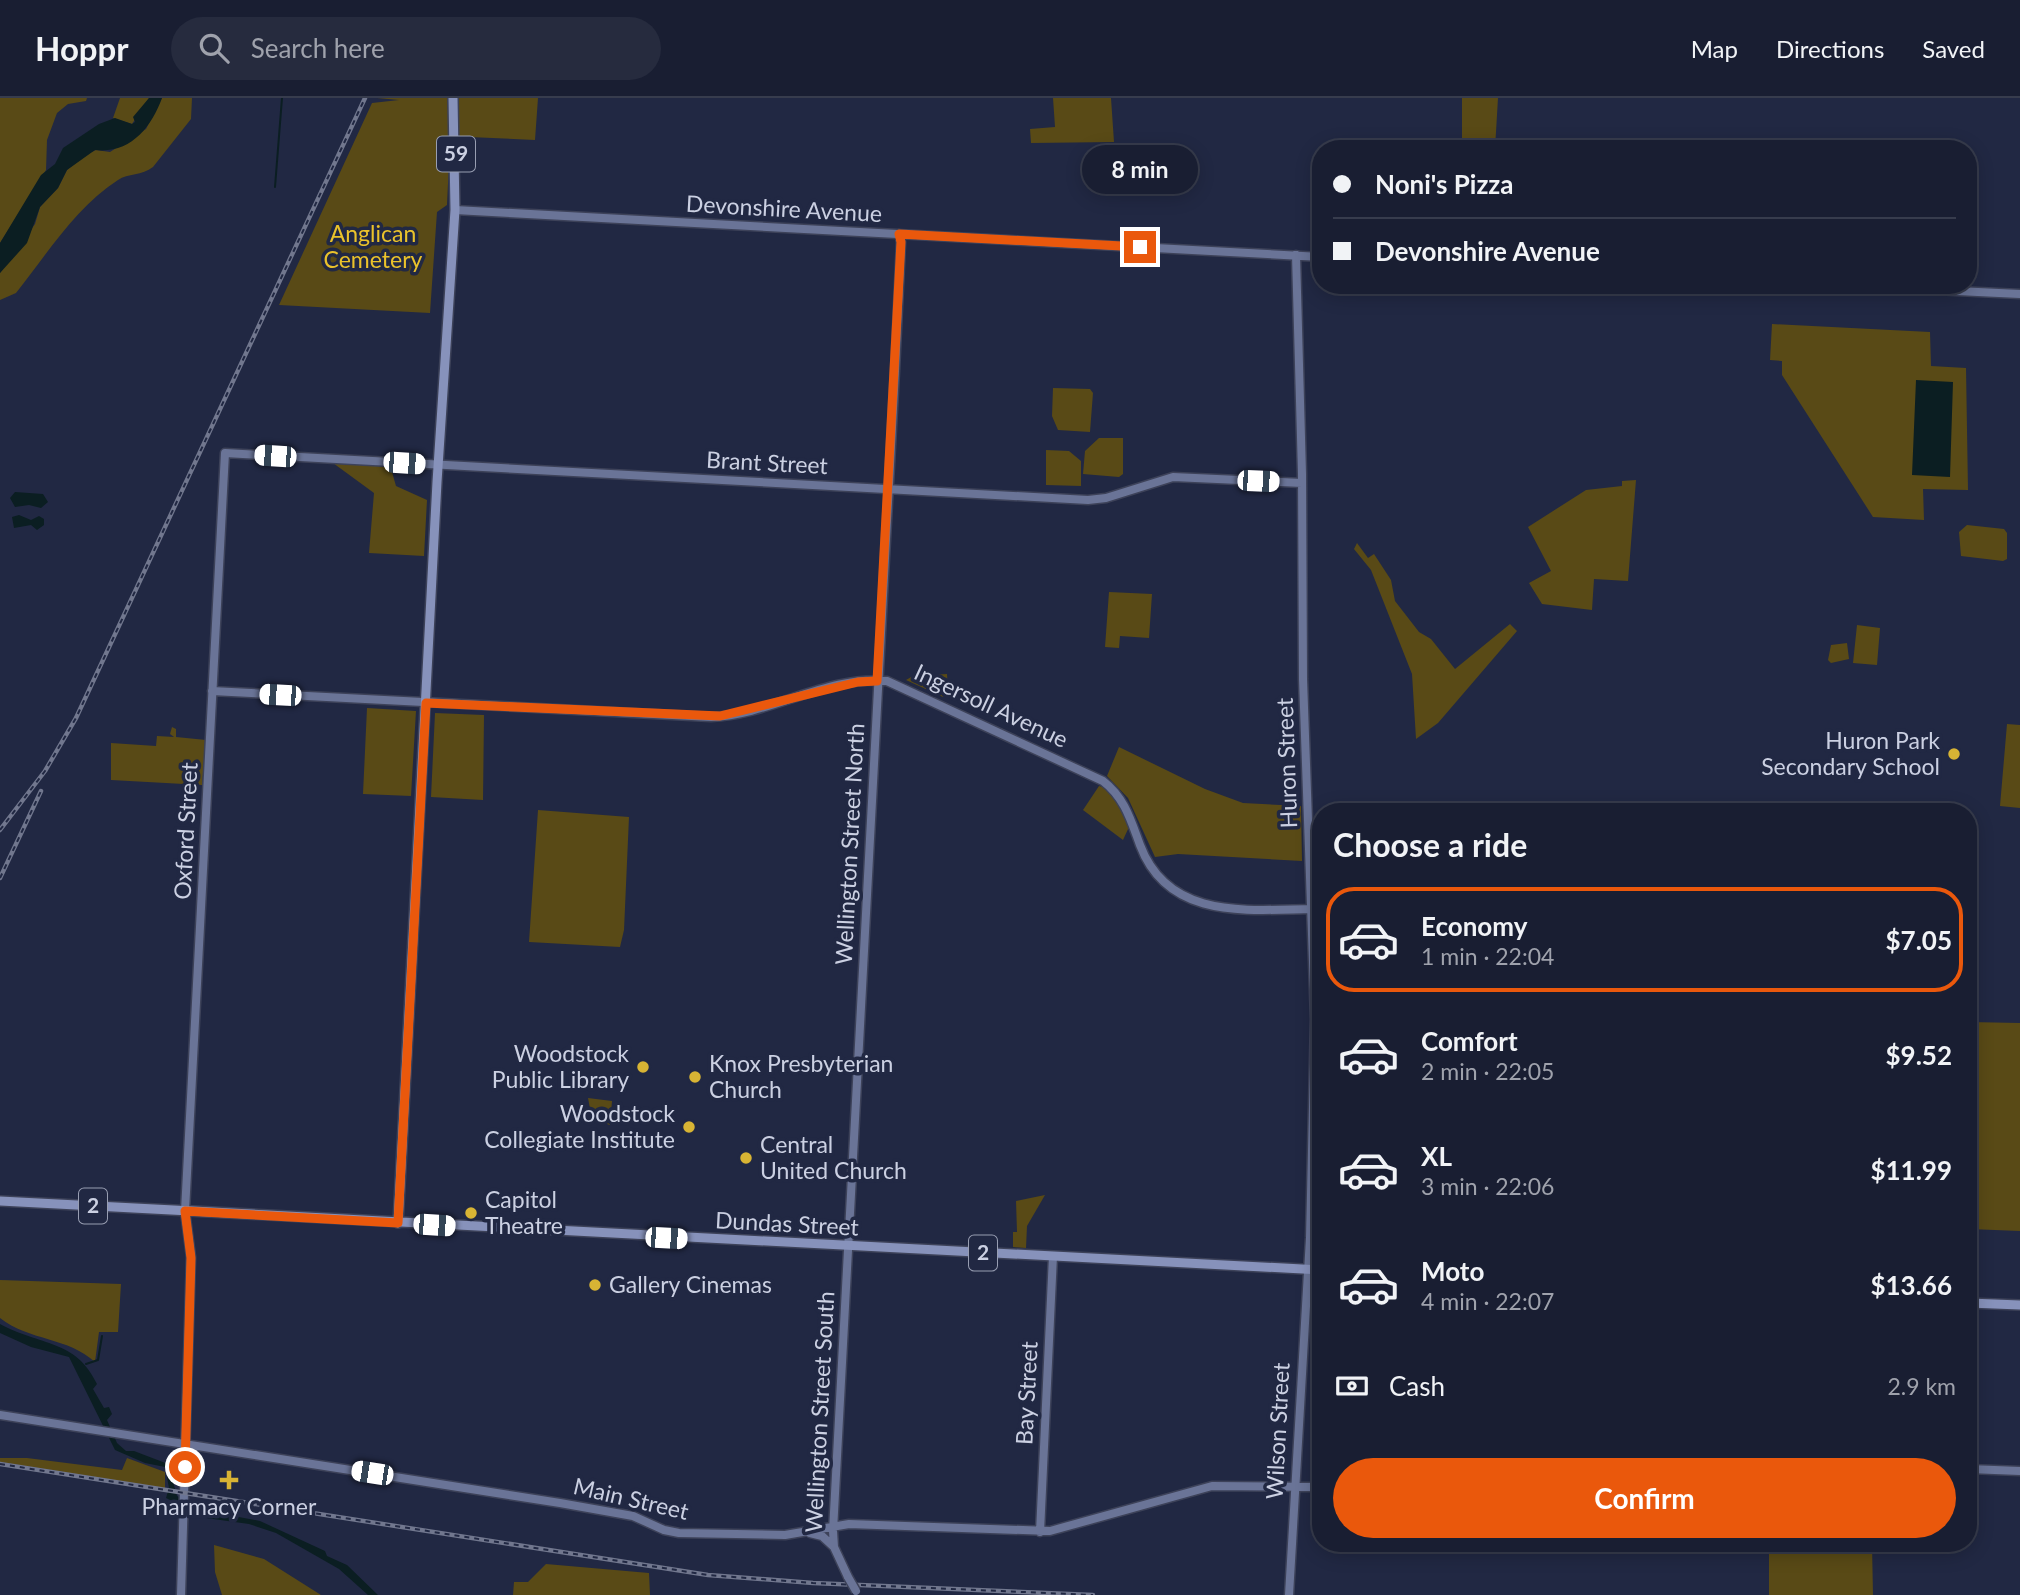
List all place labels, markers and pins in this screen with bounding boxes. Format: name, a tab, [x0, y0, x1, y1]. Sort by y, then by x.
place label: Huron Park Secondary School	[1761, 726, 1940, 780]
marker: Huron Park Secondary School	[1946, 746, 1962, 762]
place label: Woodstock Public Library	[492, 1039, 629, 1093]
place label: Knox Presbyterian Church	[709, 1049, 893, 1103]
marker: Woodstock Public Library	[635, 1059, 651, 1075]
marker: Knox Presbyterian Church	[687, 1069, 703, 1085]
place label: Woodstock Collegiate Institute	[484, 1099, 675, 1153]
marker: Woodstock Collegiate Institute	[681, 1119, 697, 1135]
place label: Central United Church	[760, 1130, 907, 1184]
marker: Central United Church	[738, 1150, 754, 1166]
place label: Capitol Theatre	[485, 1185, 563, 1239]
marker: Capitol Theatre	[463, 1205, 479, 1221]
place label: Gallery Cinemas	[609, 1270, 772, 1298]
marker: Gallery Cinemas	[587, 1277, 603, 1293]
marker: Pharmacy Corner	[219, 1470, 239, 1490]
place label: Pharmacy Corner	[142, 1492, 317, 1520]

